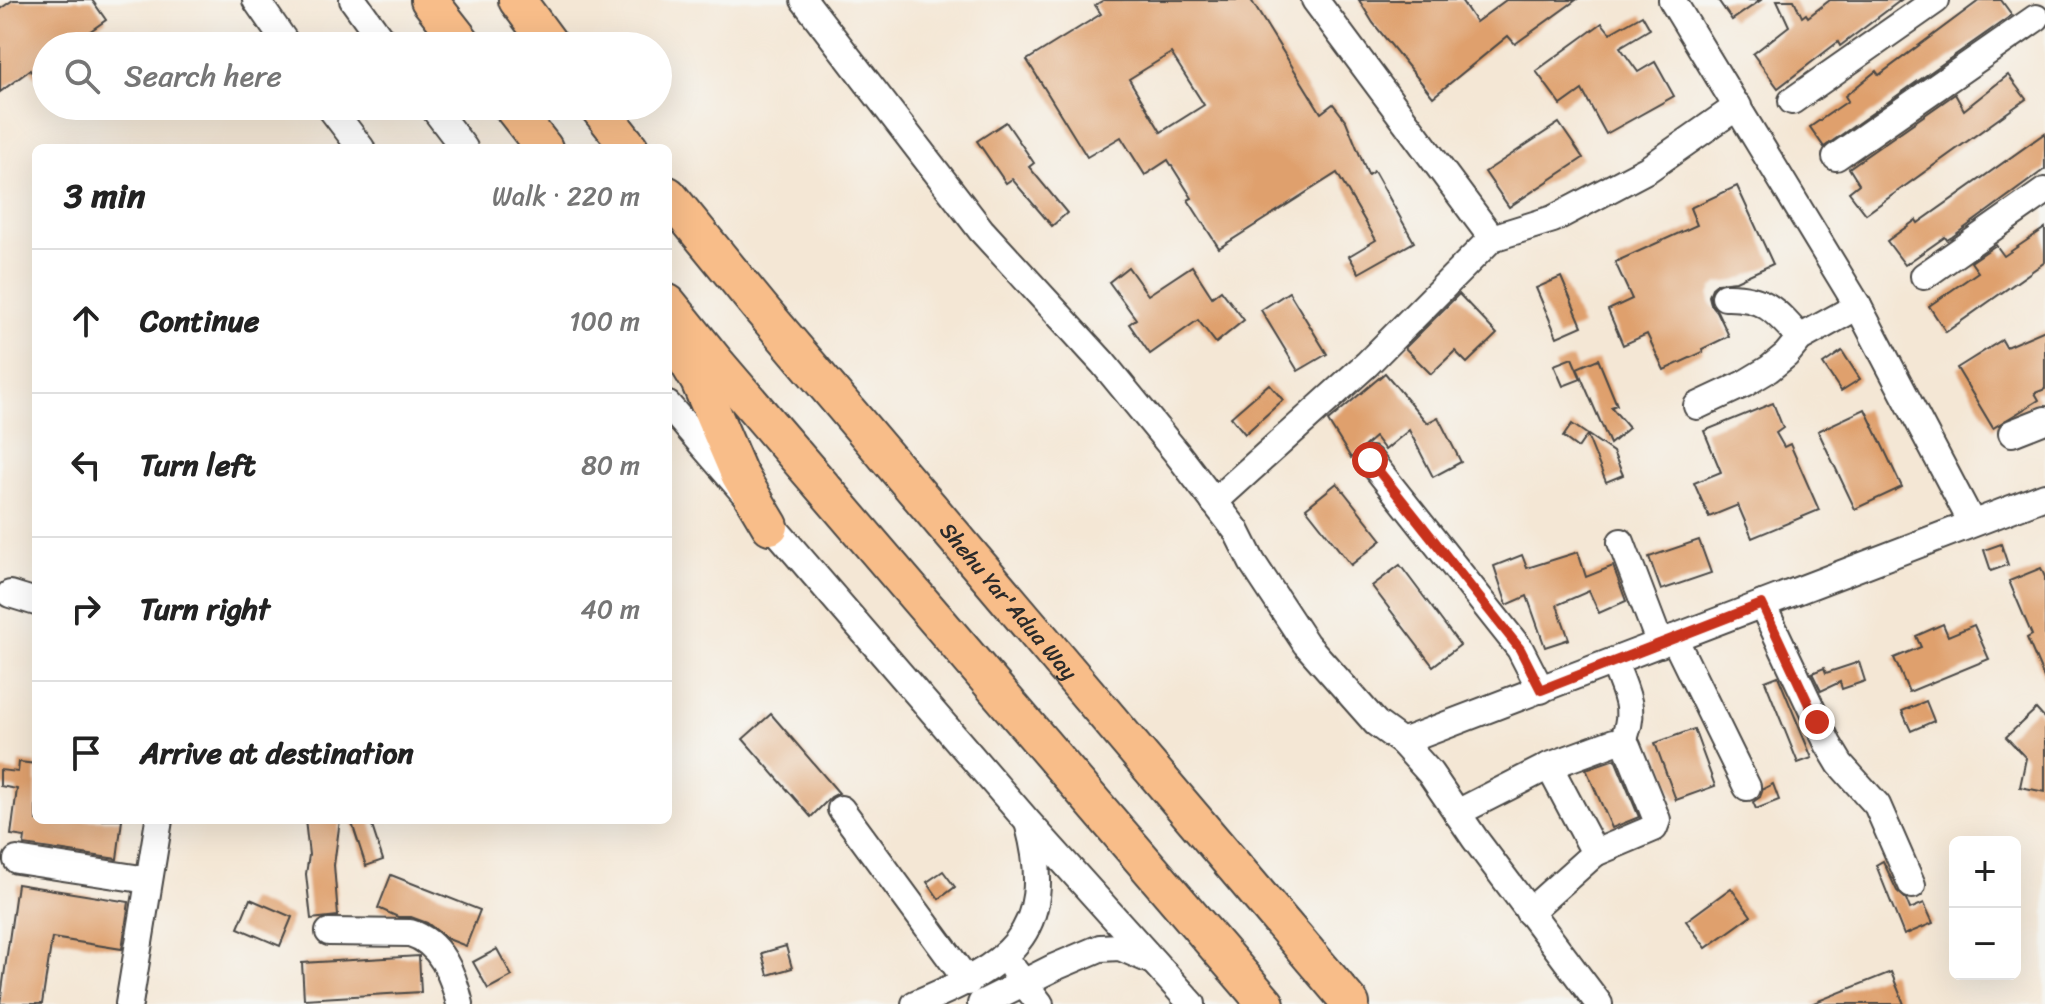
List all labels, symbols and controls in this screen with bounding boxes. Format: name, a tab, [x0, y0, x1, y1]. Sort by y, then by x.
search box	[32, 32, 672, 120]
text: Search here	[124, 49, 282, 103]
icon: search	[60, 54, 104, 98]
text: 3 min	[64, 166, 145, 226]
text: Walk · 220 m	[492, 173, 640, 219]
text: Continue	[140, 294, 259, 348]
text: 100 m	[569, 298, 640, 344]
icon: ahead	[64, 299, 108, 343]
text: Turn left	[140, 438, 256, 492]
text: 80 m	[581, 442, 640, 488]
route start	[1352, 442, 1388, 478]
icon: left	[64, 443, 108, 487]
street label: Shehu Yar'Adua Way	[930, 513, 1088, 689]
text: Turn right	[140, 582, 270, 636]
text: 40 m	[581, 586, 640, 632]
icon: right	[64, 587, 108, 631]
route end	[1799, 704, 1835, 740]
text: Arrive at destination	[140, 726, 414, 780]
icon: arrive	[64, 731, 108, 775]
map controls	[1949, 836, 2021, 980]
button: +	[1949, 836, 2021, 908]
button: −	[1949, 908, 2021, 980]

